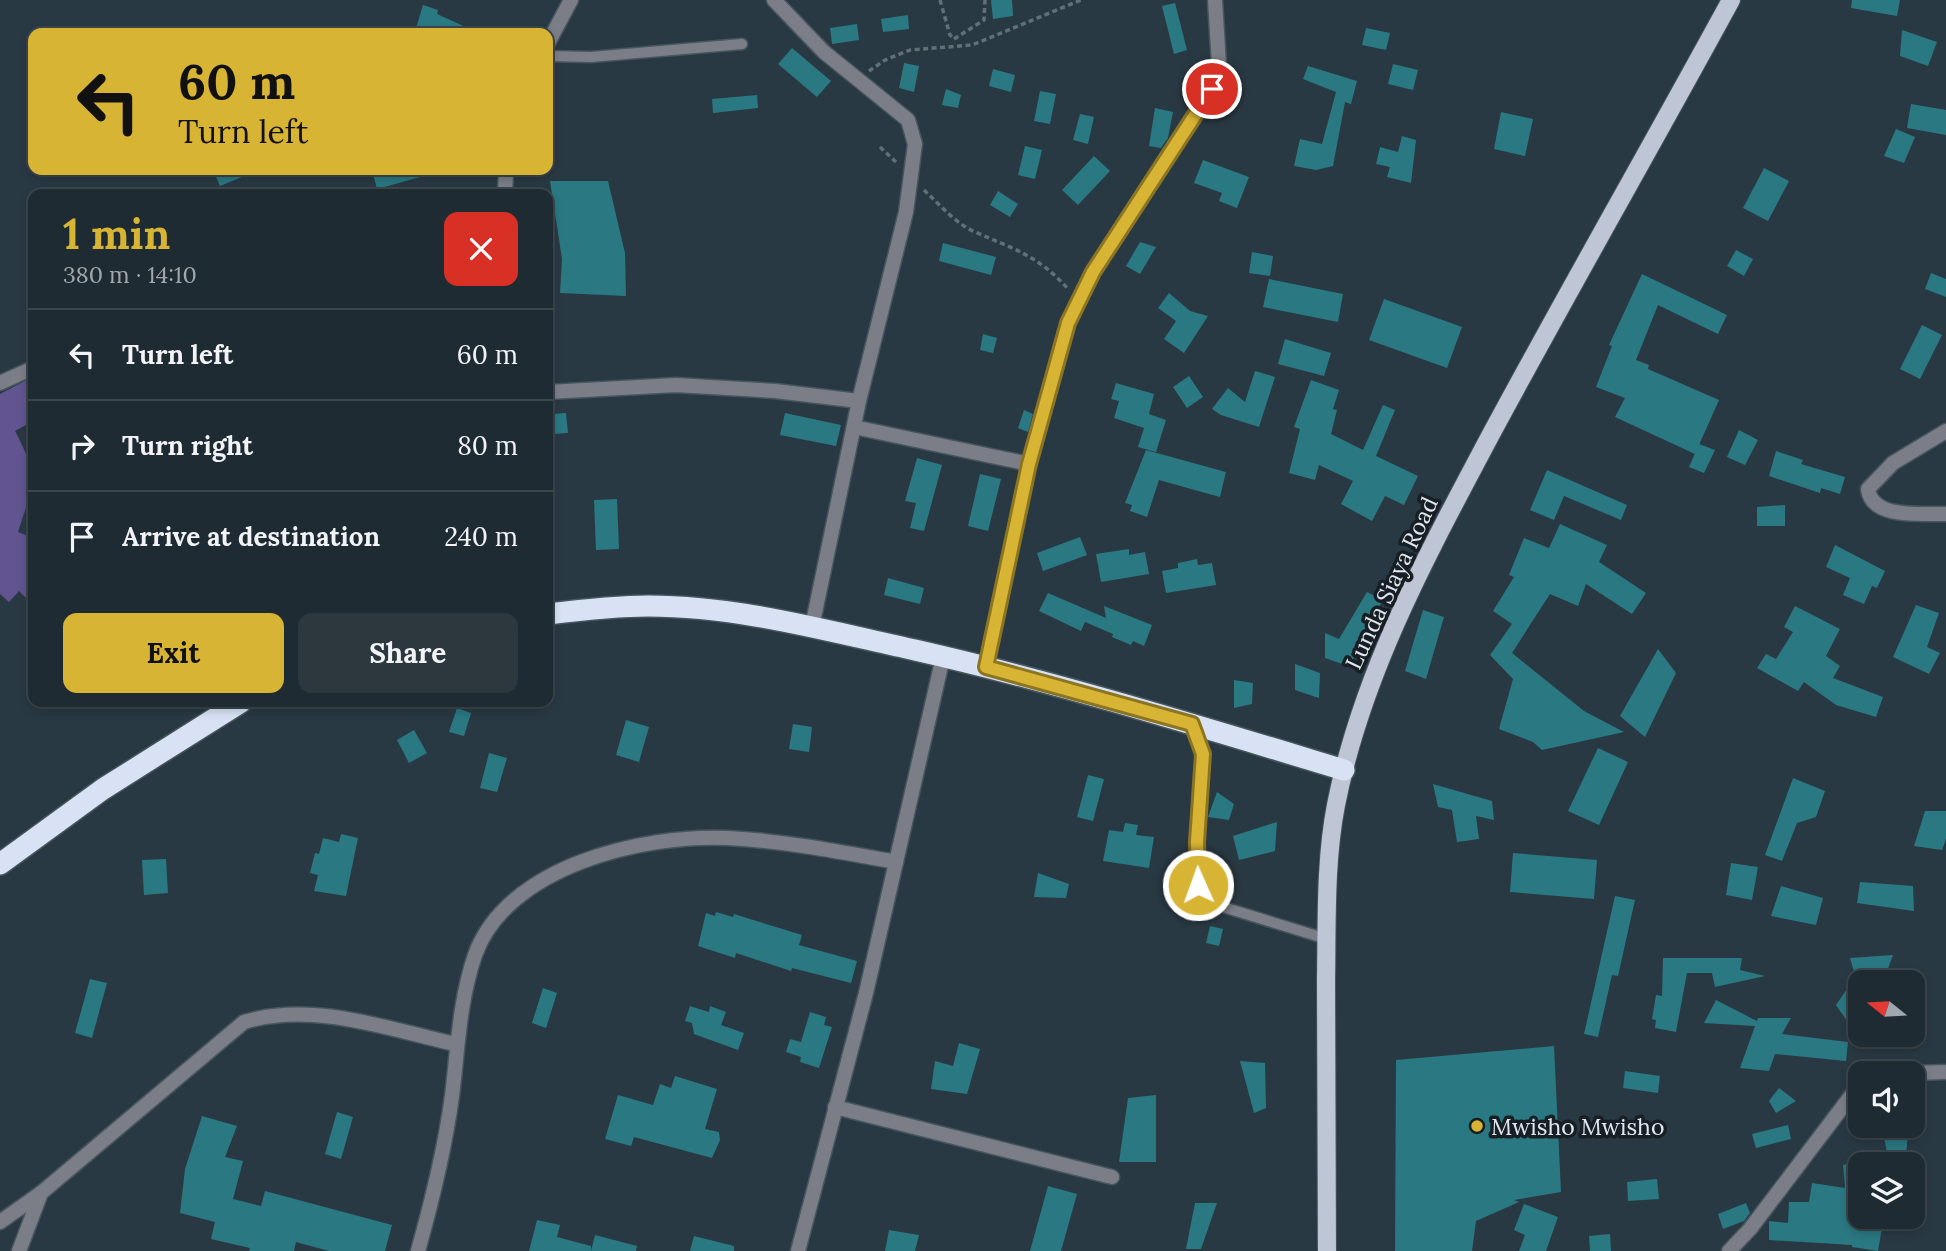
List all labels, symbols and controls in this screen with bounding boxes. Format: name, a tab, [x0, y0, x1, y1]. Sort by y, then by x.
text: 60 m	[178, 50, 295, 112]
icon: left	[63, 56, 154, 147]
pin	[1182, 59, 1242, 119]
icon: arrive	[1193, 70, 1231, 108]
text: Turn left	[178, 111, 308, 152]
text: 1 min	[63, 207, 170, 261]
button: close	[444, 212, 518, 286]
text: 380 m · 14:10	[63, 260, 197, 289]
icon: left	[63, 336, 101, 374]
text: Turn left	[122, 338, 233, 371]
text: 60 m	[457, 338, 518, 371]
icon: right	[63, 427, 101, 465]
text: Turn right	[122, 429, 253, 462]
text: 80 m	[457, 429, 518, 462]
street label: Lunda Siaya Road	[1338, 492, 1444, 674]
icon: arrive	[63, 518, 101, 556]
text: Arrive at destination	[122, 520, 380, 553]
text: 240 m	[444, 520, 518, 553]
button: Exit	[63, 613, 284, 693]
button: Share	[298, 613, 518, 693]
position arrow	[1161, 848, 1235, 922]
north arrow	[1848, 970, 1925, 1046]
map controls	[1848, 970, 1925, 1229]
button: sound	[1848, 1061, 1925, 1138]
place label: Mwisho Mwisho	[1491, 1112, 1664, 1141]
marker: Mwisho Mwisho	[1469, 1118, 1485, 1134]
button: layers	[1848, 1152, 1925, 1229]

